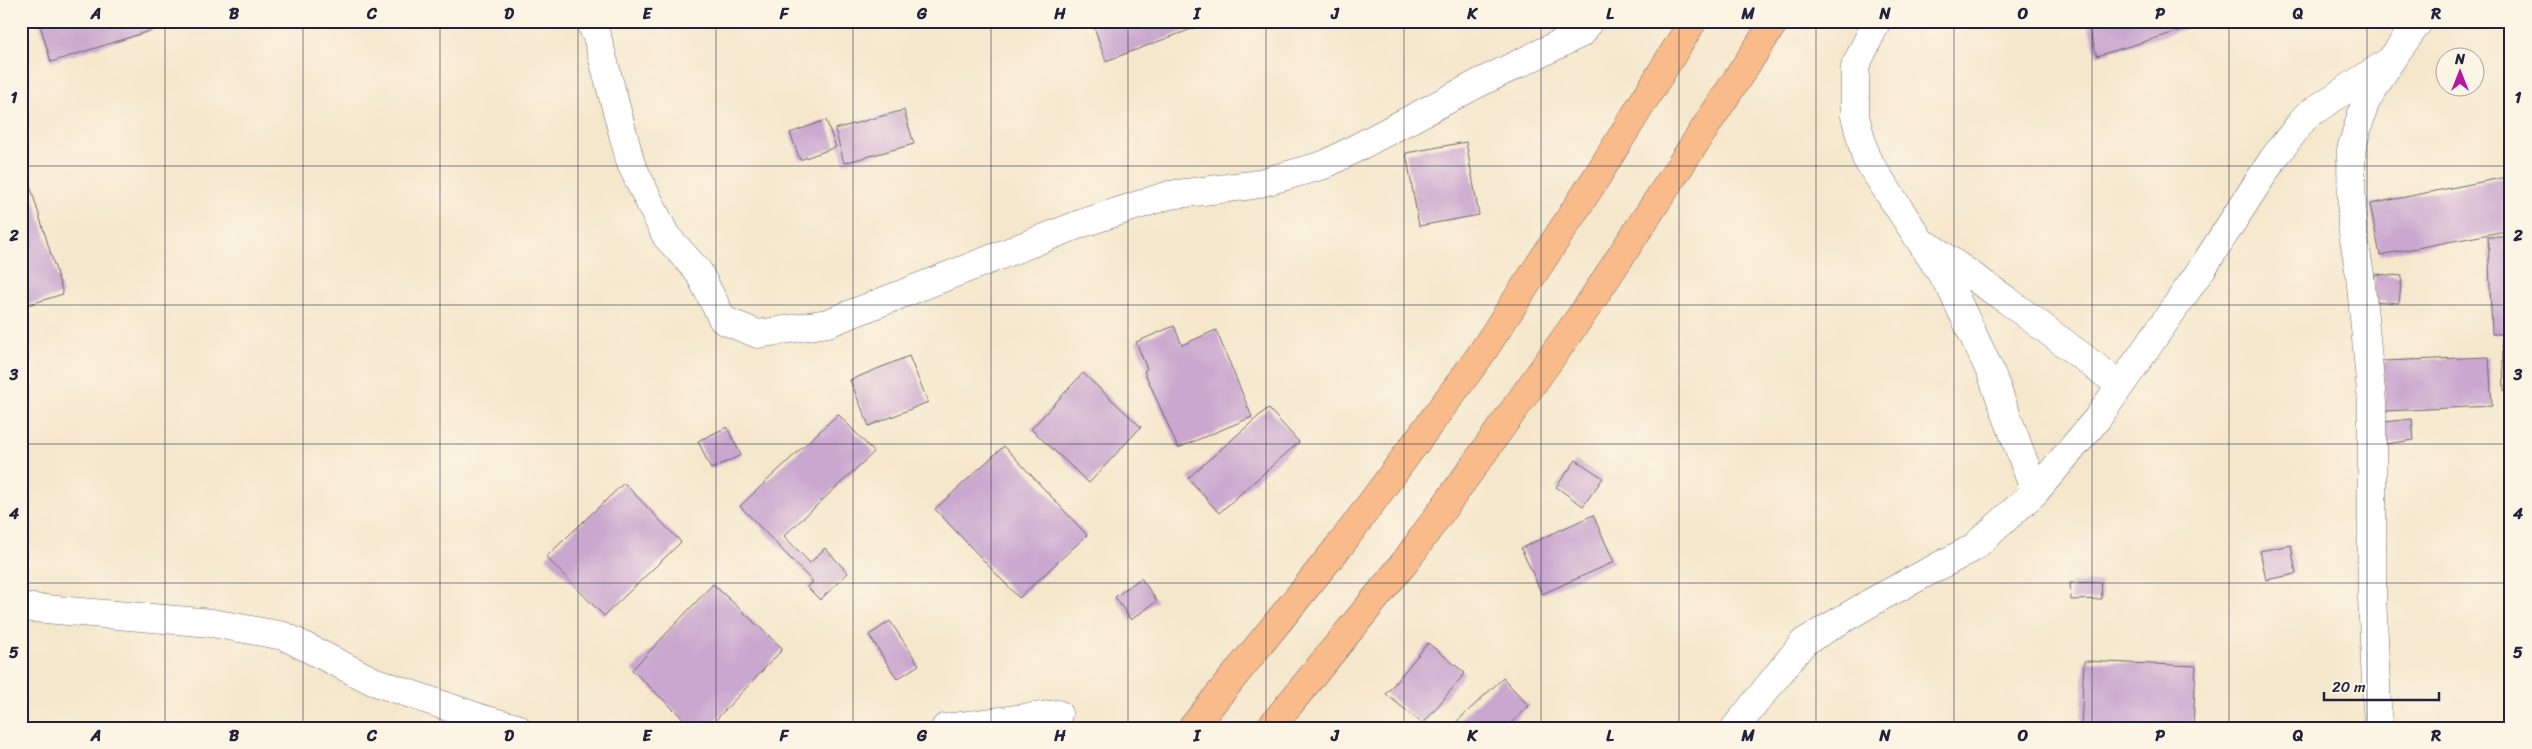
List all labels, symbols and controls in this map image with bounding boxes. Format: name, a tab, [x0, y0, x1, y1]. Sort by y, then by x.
text: A	[90, 0, 101, 28]
text: B	[229, 0, 240, 28]
text: C	[366, 0, 378, 28]
text: D	[504, 0, 514, 28]
text: E	[643, 0, 653, 28]
text: F	[779, 0, 790, 28]
text: G	[916, 0, 928, 28]
text: H	[1053, 0, 1066, 28]
text: I	[1193, 0, 1202, 28]
text: J	[1330, 0, 1340, 28]
text: K	[1466, 0, 1478, 28]
text: L	[1606, 0, 1614, 28]
text: M	[1740, 0, 1755, 28]
text: N	[1878, 0, 1891, 28]
text: O	[2017, 0, 2029, 28]
text: P	[2155, 0, 2165, 28]
text: Q	[2292, 0, 2304, 28]
text: R	[2430, 0, 2441, 28]
text: N	[2454, 47, 2465, 72]
north arrow	[2434, 48, 2484, 98]
text: 1	[11, 83, 18, 112]
text: 1	[2515, 83, 2522, 112]
text: 2	[8, 221, 19, 250]
text: 2	[2512, 221, 2523, 250]
text: 3	[9, 360, 19, 389]
text: 3	[2513, 360, 2523, 389]
text: 4	[8, 499, 19, 528]
text: 4	[2512, 499, 2523, 528]
text: 5	[9, 638, 19, 667]
text: 5	[2513, 638, 2523, 667]
scale bar	[2324, 669, 2440, 701]
text: 20 m	[2332, 674, 2366, 700]
text: A	[90, 721, 101, 749]
text: B	[229, 721, 240, 749]
text: C	[366, 721, 378, 749]
text: D	[504, 721, 514, 749]
text: E	[643, 721, 653, 749]
text: F	[779, 721, 790, 749]
text: G	[916, 721, 928, 749]
text: H	[1053, 721, 1066, 749]
text: I	[1193, 721, 1202, 749]
text: J	[1330, 721, 1340, 749]
text: K	[1466, 721, 1478, 749]
text: L	[1606, 721, 1614, 749]
text: M	[1740, 721, 1755, 749]
text: N	[1878, 721, 1891, 749]
text: O	[2017, 721, 2029, 749]
text: P	[2155, 721, 2165, 749]
text: Q	[2292, 721, 2304, 749]
text: R	[2430, 721, 2441, 749]

